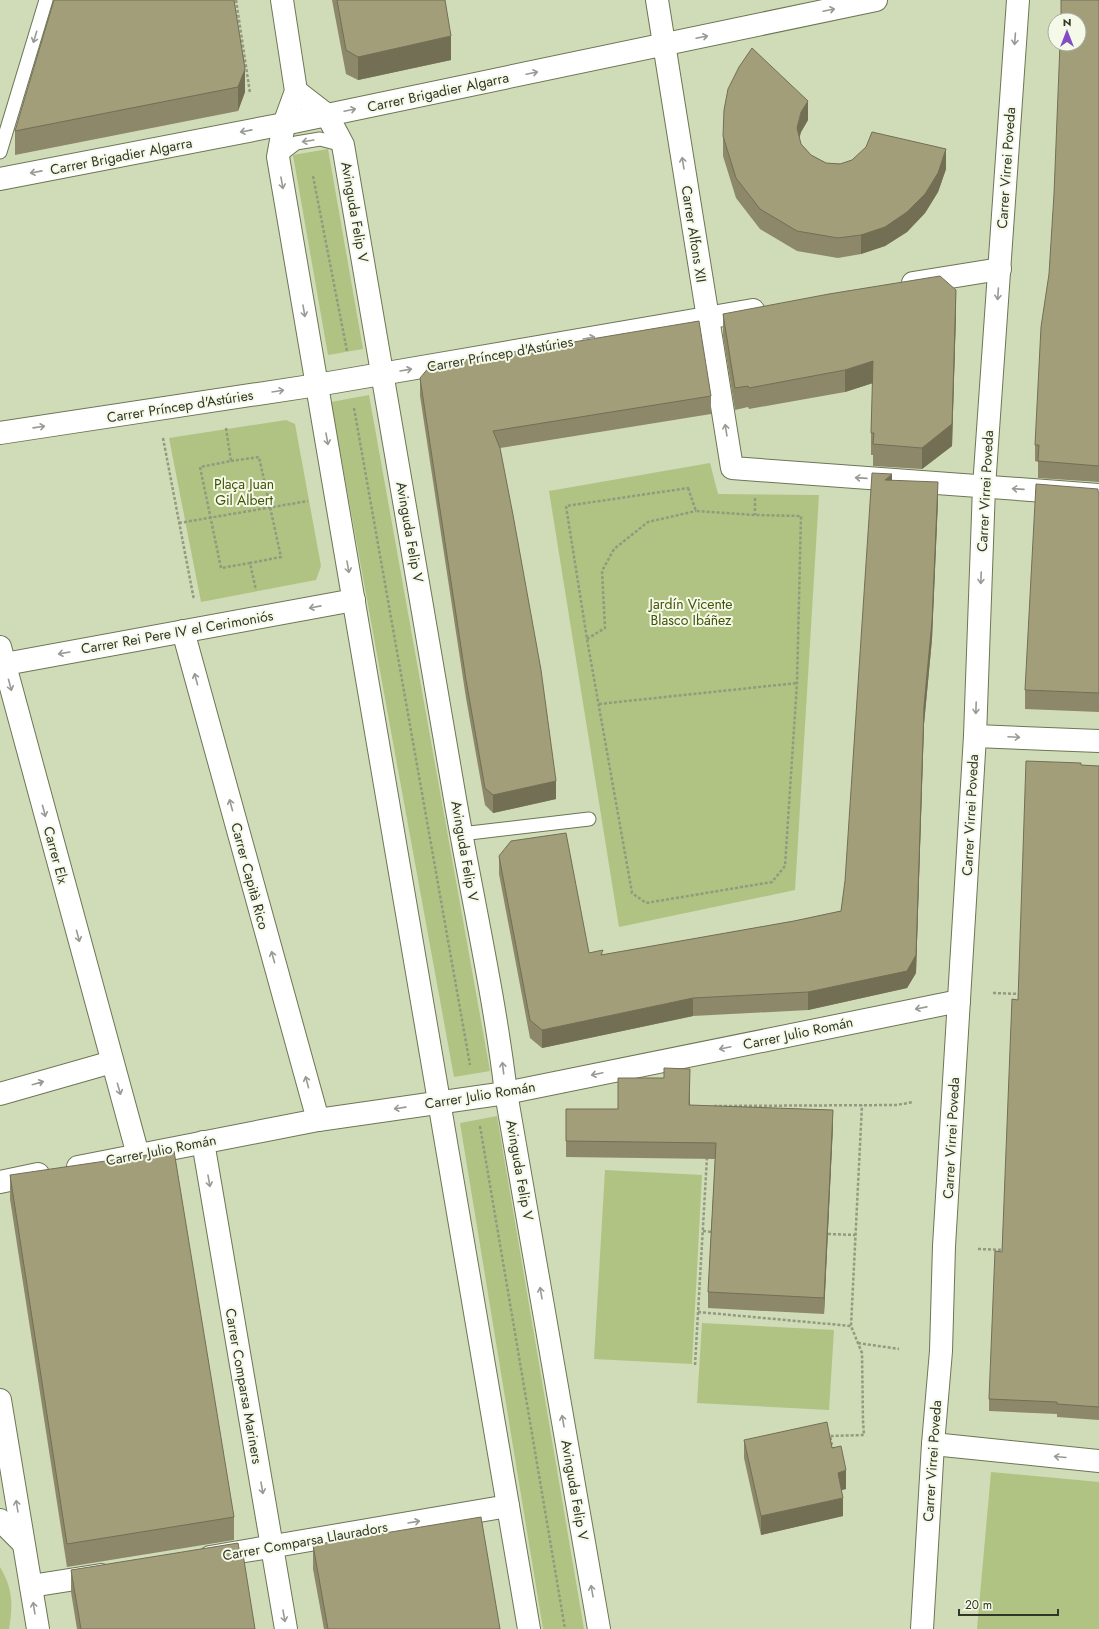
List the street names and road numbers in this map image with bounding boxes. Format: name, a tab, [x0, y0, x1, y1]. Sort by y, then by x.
street label: Carrer Brigadier Algarra	[365, 67, 511, 117]
street label: Carrer Virrei Poveda	[992, 107, 1020, 229]
street label: Carrer Brigadier Algarra	[48, 132, 194, 180]
street label: Avinguda Felip V	[336, 160, 374, 265]
street label: Carrer Alfons XII	[676, 184, 712, 284]
street label: Carrer Príncep d'Astúries	[425, 331, 575, 377]
street label: Carrer Príncep d'Astúries	[105, 384, 255, 427]
street label: Carrer Virrei Poveda	[972, 430, 998, 552]
street label: Avinguda Felip V	[391, 480, 429, 585]
street label: Carrer Rei Pere IV el Cerimoniós	[79, 605, 275, 659]
street label: Carrer Virrei Poveda	[957, 754, 983, 876]
street label: Avinguda Felip V	[446, 799, 484, 904]
street label: Carrer Capità Rico	[226, 820, 274, 932]
street label: Carrer Elx	[39, 824, 73, 886]
street label: Carrer Julio Román	[741, 1012, 855, 1054]
street label: Carrer Julio Román	[423, 1076, 537, 1114]
street label: Carrer Virrei Poveda	[938, 1077, 964, 1199]
street label: Avinguda Felip V	[501, 1118, 539, 1223]
street label: Carrer Julio Román	[104, 1130, 218, 1170]
street label: Carrer Comparsa Mariners	[220, 1307, 268, 1466]
street label: Carrer Virrei Poveda	[918, 1400, 946, 1522]
street label: Avinguda Felip V	[556, 1438, 594, 1543]
street label: Carrer Comparsa Llauradors	[221, 1517, 390, 1565]

